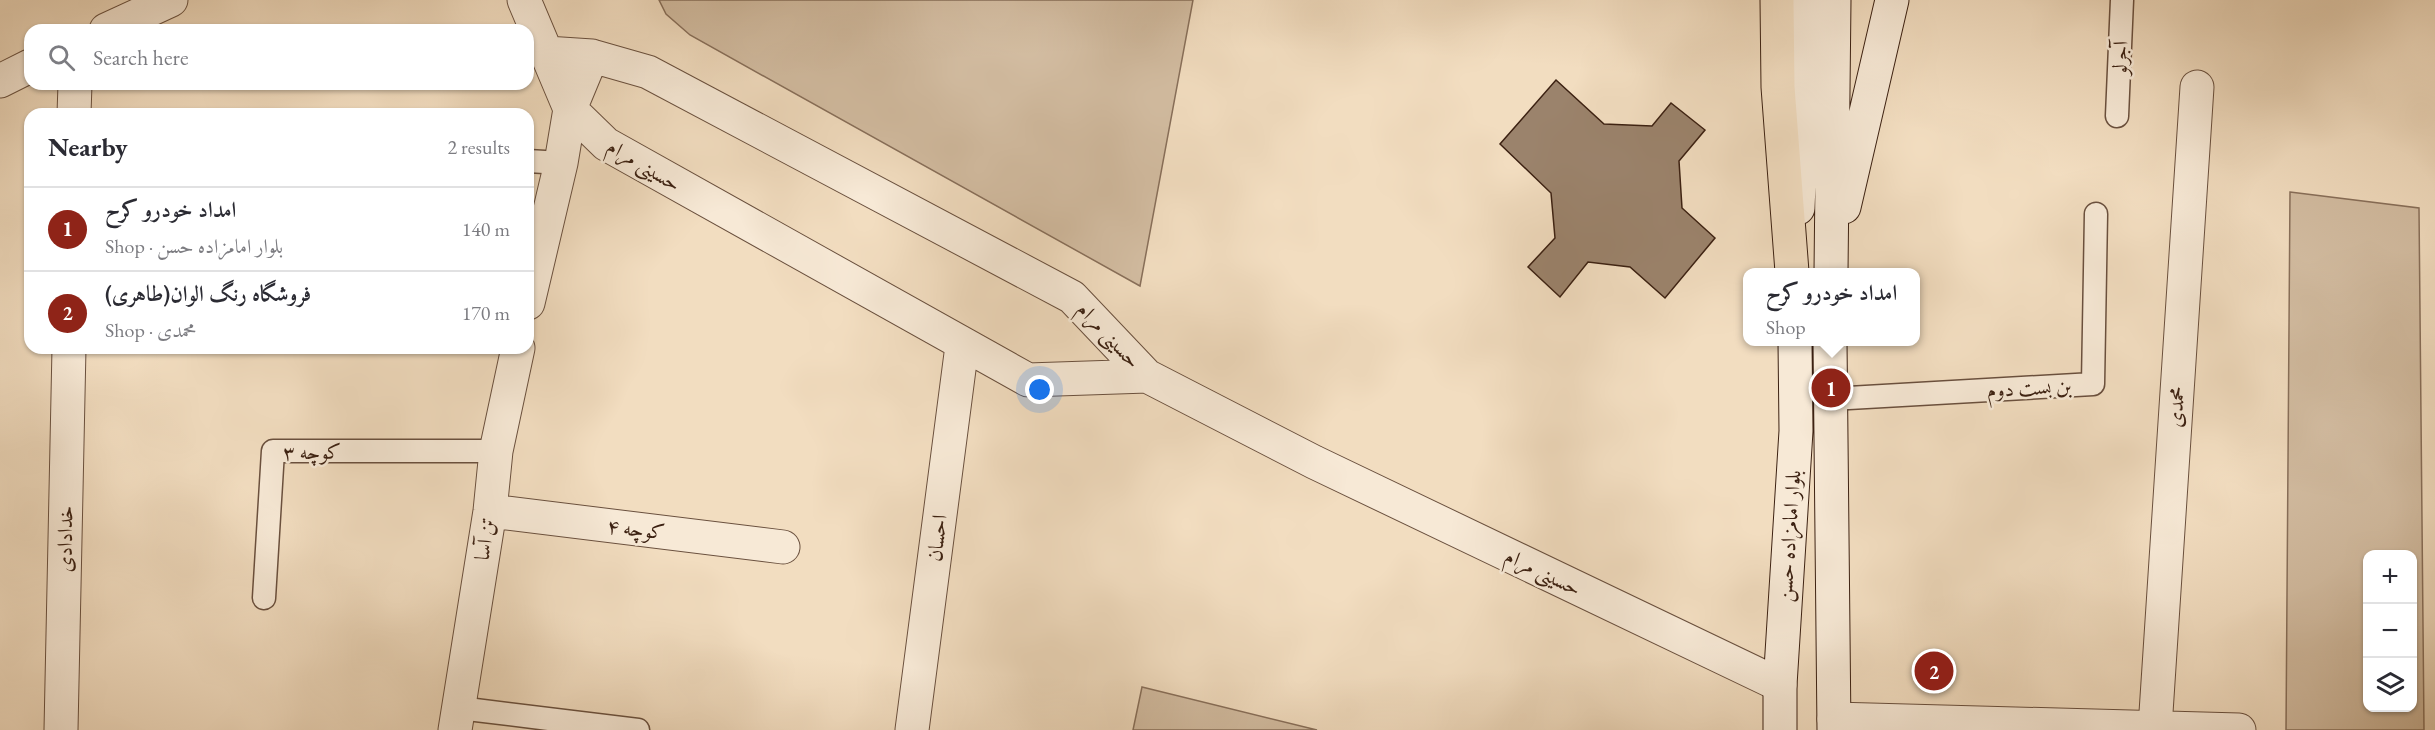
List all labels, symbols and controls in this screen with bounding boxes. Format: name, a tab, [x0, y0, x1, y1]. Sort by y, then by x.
search box	[24, 24, 534, 90]
street label: آجرلو	[2105, 38, 2134, 77]
icon: search	[45, 41, 78, 74]
text: Search here	[93, 43, 188, 72]
text: Nearby	[48, 130, 128, 164]
street label: حسینی مرام	[600, 132, 686, 201]
text: 2 results	[447, 134, 510, 160]
text: امداد خودرو کرح	[105, 195, 236, 224]
text: 1	[62, 216, 73, 242]
text: 140 m	[462, 216, 510, 242]
text: Shop · بلوار امامزاده حسن	[105, 233, 283, 259]
popup	[1743, 268, 1920, 346]
text: امداد خودرو کرح	[1766, 278, 1897, 307]
text: فروشگاه رنگ الوان(طاهری)	[105, 279, 311, 308]
street label: حسینی مرام	[1068, 296, 1147, 377]
text: 2	[62, 300, 73, 326]
text: 170 m	[462, 300, 510, 326]
text: Shop	[1766, 314, 1806, 340]
text: Shop · محمدی	[105, 317, 196, 343]
pin: 1	[1812, 366, 1850, 410]
street label: بن بست دوم	[1986, 372, 2072, 408]
your location	[1025, 375, 1054, 404]
street label: محمدی	[2161, 385, 2190, 428]
street label: کوچه ۳	[283, 437, 341, 467]
street label: بلوار امامزاده حسن	[1770, 469, 1809, 603]
street label: خدادادی	[50, 505, 79, 573]
street label: کوچه ۴	[605, 512, 667, 546]
street label: احسان	[920, 513, 953, 563]
street label: تن آسا	[468, 516, 501, 562]
street label: حسینی مرام	[1498, 542, 1586, 606]
map controls	[2363, 550, 2417, 712]
button: +	[2363, 550, 2417, 604]
button: −	[2363, 604, 2417, 658]
pin: 2	[1914, 648, 1954, 694]
button: layers	[2363, 658, 2417, 712]

